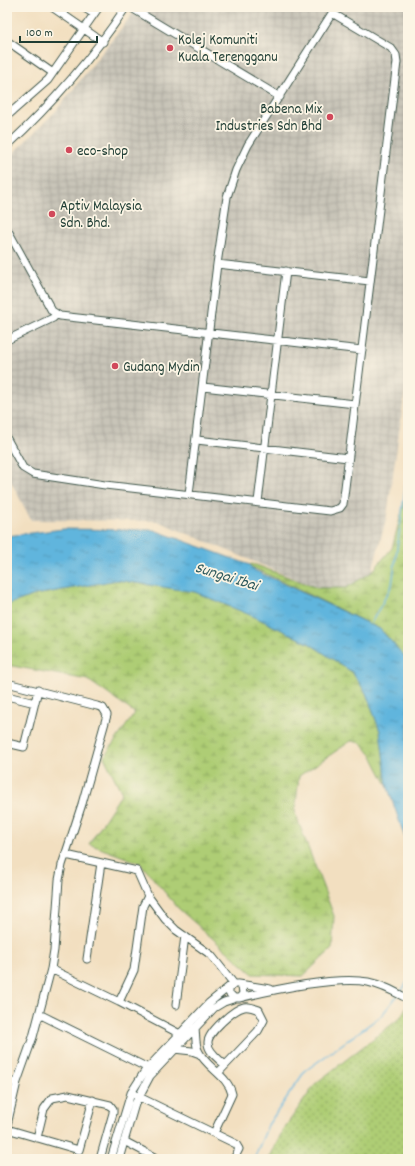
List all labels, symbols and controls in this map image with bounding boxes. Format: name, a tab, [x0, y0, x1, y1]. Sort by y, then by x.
scale bar	[20, 18, 97, 44]
text: 100 m	[26, 25, 53, 42]
place label: Kolej Komuniti Kuala Terengganu	[178, 30, 278, 69]
marker: Kolej Komuniti Kuala Terengganu	[165, 43, 175, 53]
place label: Babena Mix Industries Sdn Bhd	[215, 99, 322, 138]
marker: Babena Mix Industries Sdn Bhd	[325, 112, 335, 122]
place label: eco-shop	[77, 141, 128, 163]
marker: eco-shop	[64, 145, 74, 155]
place label: Aptiv Malaysia Sdn. Bhd.	[60, 196, 143, 235]
marker: Aptiv Malaysia Sdn. Bhd.	[47, 209, 57, 219]
place label: Gudang Mydin	[123, 357, 200, 379]
marker: Gudang Mydin	[110, 361, 120, 371]
water label: Sungai Ibai	[192, 557, 264, 599]

